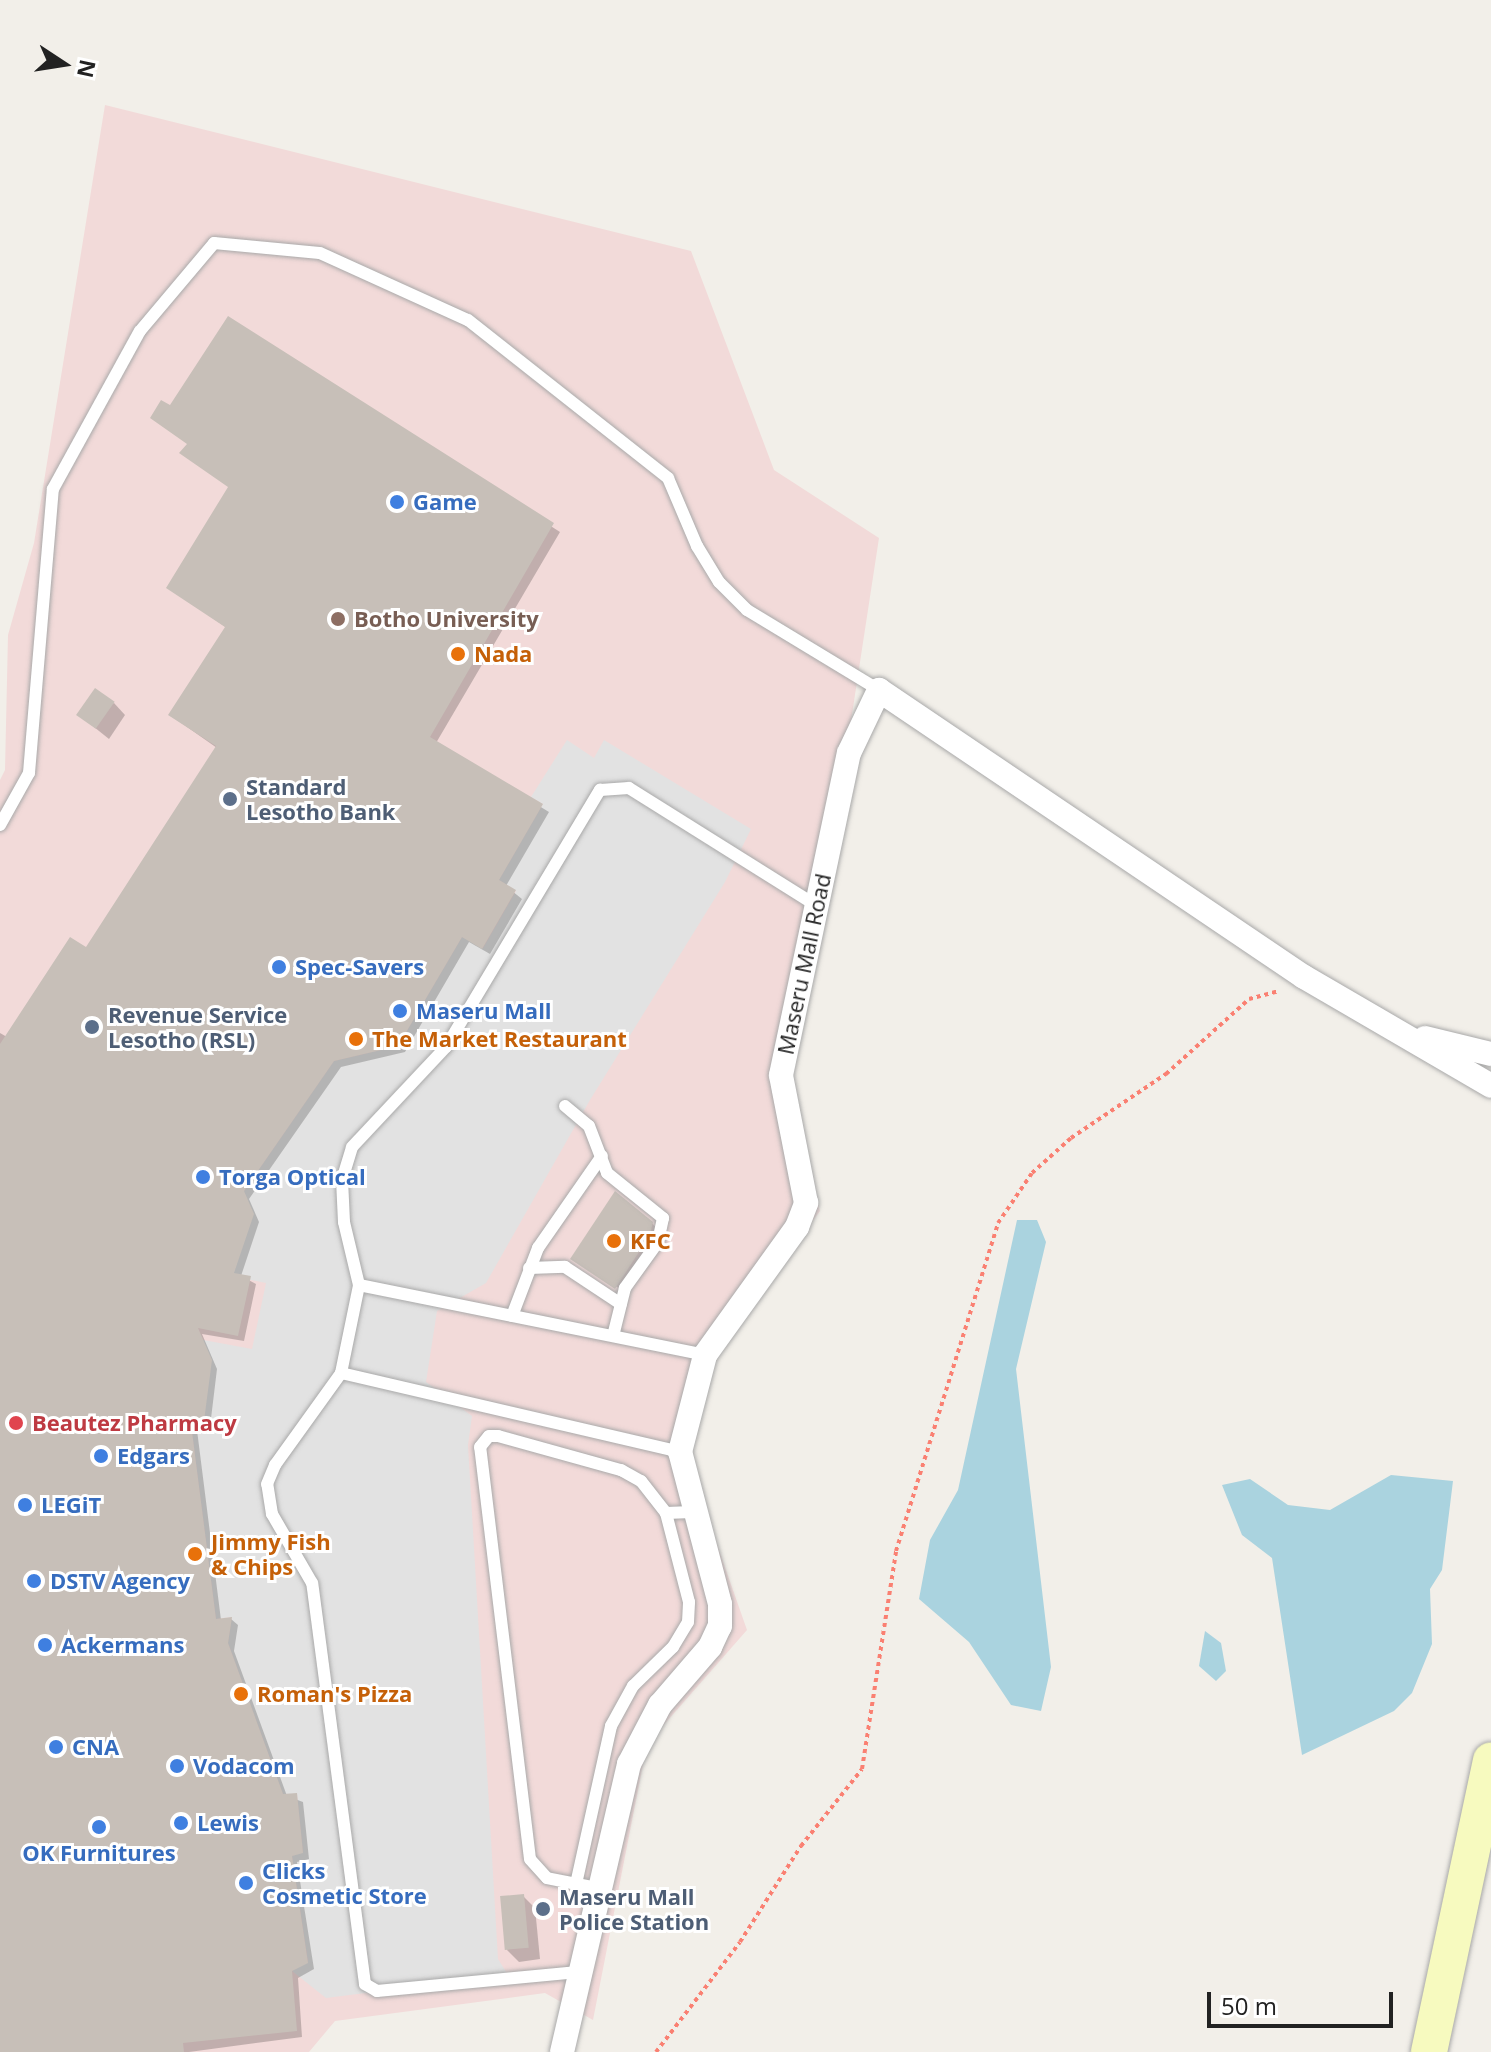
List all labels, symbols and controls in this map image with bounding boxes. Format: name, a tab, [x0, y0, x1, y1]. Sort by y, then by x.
north arrow	[24, 24, 104, 104]
text: N	[71, 57, 104, 81]
place label: Game	[413, 489, 477, 515]
marker: Game	[388, 493, 406, 511]
place label: Botho University	[354, 606, 539, 632]
marker: Botho University	[329, 610, 347, 628]
place label: Nada	[474, 641, 532, 667]
marker: Nada	[449, 645, 467, 663]
place label: Standard Lesotho Bank	[246, 773, 395, 824]
marker: Standard Lesotho Bank	[221, 790, 239, 808]
street label: Maseru Mall Road	[772, 871, 836, 1057]
place label: Spec-Savers	[295, 954, 424, 980]
marker: Spec-Savers	[270, 958, 288, 976]
place label: Maseru Mall	[416, 998, 552, 1024]
place label: Revenue Service Lesotho (RSL)	[108, 1001, 287, 1052]
marker: Maseru Mall	[391, 1002, 409, 1020]
marker: Revenue Service Lesotho (RSL)	[83, 1018, 101, 1036]
place label: The Market Restaurant	[372, 1026, 627, 1052]
marker: The Market Restaurant	[347, 1030, 365, 1048]
place label: Torga Optical	[219, 1164, 366, 1190]
marker: Torga Optical	[194, 1168, 212, 1186]
place label: KFC	[630, 1228, 671, 1254]
marker: KFC	[605, 1232, 623, 1250]
place label: Beautez Pharmacy	[32, 1410, 237, 1436]
marker: Beautez Pharmacy	[7, 1414, 25, 1432]
place label: Edgars	[117, 1443, 190, 1469]
marker: Edgars	[92, 1447, 110, 1465]
place label: LEGiT	[41, 1492, 101, 1518]
marker: LEGiT	[16, 1496, 34, 1514]
place label: Jimmy Fish & Chips	[211, 1528, 331, 1580]
marker: Jimmy Fish & Chips	[186, 1545, 204, 1563]
place label: DSTV Agency	[50, 1568, 190, 1594]
marker: DSTV Agency	[25, 1572, 43, 1590]
place label: Ackermans	[61, 1632, 184, 1658]
marker: Ackermans	[36, 1636, 54, 1654]
place label: Roman's Pizza	[257, 1681, 412, 1707]
marker: Roman's Pizza	[232, 1685, 250, 1703]
place label: CNA	[72, 1734, 119, 1760]
marker: CNA	[47, 1738, 65, 1756]
place label: Vodacom	[193, 1753, 295, 1779]
marker: Vodacom	[168, 1757, 186, 1775]
place label: Lewis	[197, 1810, 259, 1836]
marker: Lewis	[172, 1814, 190, 1832]
marker: OK Furnitures	[90, 1818, 108, 1836]
place label: OK Furnitures	[22, 1840, 176, 1866]
place label: Clicks Cosmetic Store	[262, 1857, 427, 1908]
marker: Clicks Cosmetic Store	[237, 1874, 255, 1892]
place label: Maseru Mall Police Station	[559, 1883, 709, 1934]
marker: Maseru Mall Police Station	[534, 1900, 552, 1918]
scale bar	[1211, 1976, 1397, 2026]
text: 50 m	[1221, 1989, 1277, 2022]

